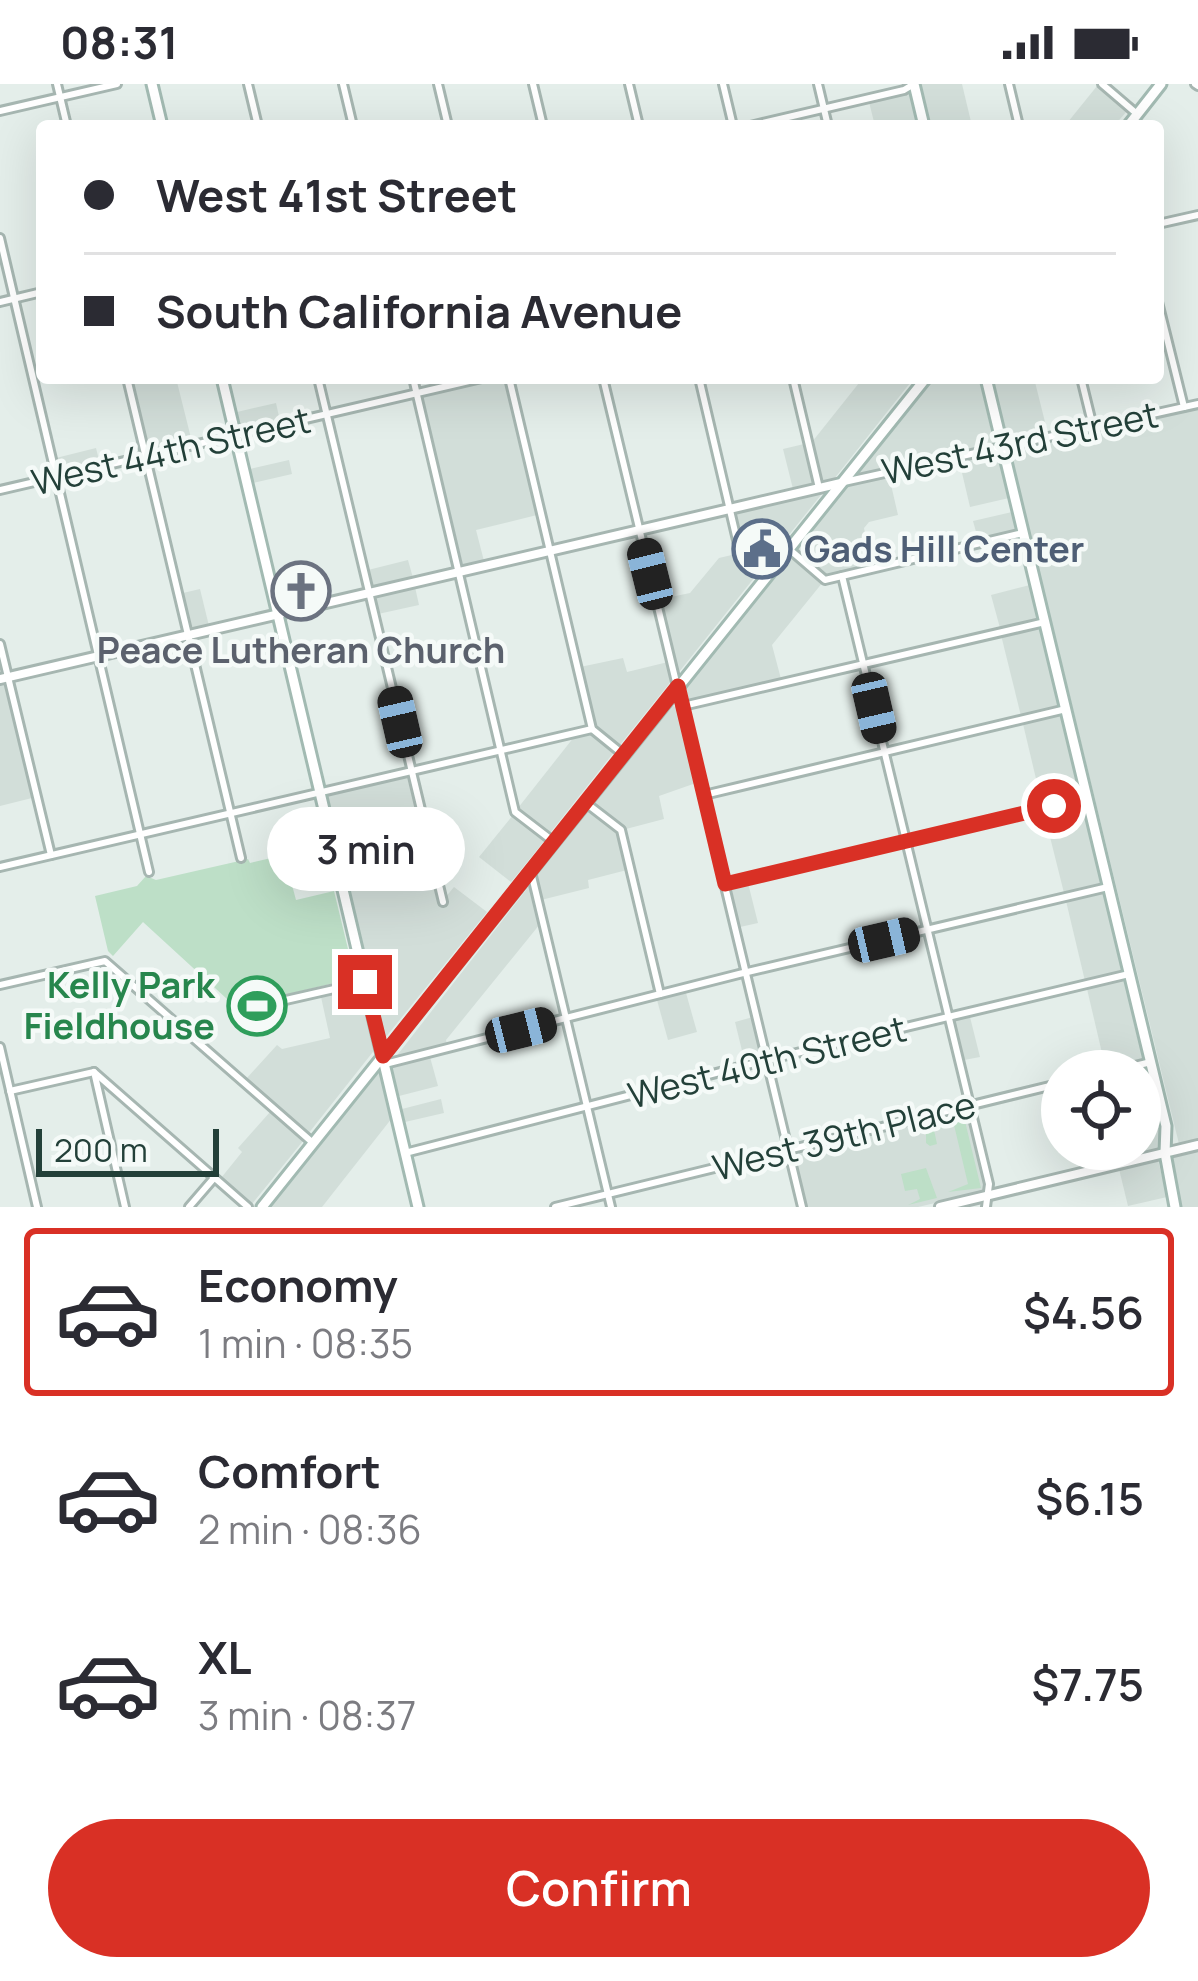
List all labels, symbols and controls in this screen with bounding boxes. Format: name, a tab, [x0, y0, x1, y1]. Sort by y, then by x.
text: 08:31	[60, 11, 178, 73]
text: West 41st Street	[156, 164, 517, 226]
text: South California Avenue	[156, 280, 682, 342]
street label: West 43rd Street	[877, 389, 1162, 496]
street label: West 44th Street	[27, 395, 315, 506]
public building icon: Gads Hill Center	[731, 518, 793, 580]
place label: Gads Hill Center	[804, 524, 1084, 573]
car	[624, 535, 676, 613]
church icon: Peace Lutheran Church	[270, 560, 332, 622]
place label: Peace Lutheran Church	[97, 625, 505, 674]
car	[848, 669, 900, 747]
car	[374, 683, 426, 761]
route start	[1027, 779, 1081, 833]
callout: 3 min	[266, 808, 464, 892]
text: 3 min	[317, 822, 415, 876]
car	[845, 914, 923, 966]
route end	[338, 955, 392, 1009]
place label: Kelly Park Fieldhouse	[24, 960, 217, 1050]
sports icon: Kelly Park Fieldhouse	[226, 975, 288, 1037]
street label: West 40th Street	[623, 1003, 911, 1120]
car	[482, 1004, 560, 1056]
map controls	[1041, 1050, 1161, 1170]
button: locate	[1041, 1050, 1161, 1170]
street label: West 39th Place	[707, 1079, 980, 1192]
scale bar	[36, 1123, 219, 1176]
text: 200 m	[54, 1127, 148, 1172]
text: Economy	[198, 1254, 398, 1316]
icon: car	[54, 1258, 162, 1366]
text: $4.56	[1023, 1281, 1144, 1343]
text: 1 min · 08:35	[198, 1316, 413, 1370]
text: Comfort	[198, 1440, 381, 1502]
icon: car	[54, 1444, 162, 1552]
text: $6.15	[1036, 1467, 1144, 1529]
text: 2 min · 08:36	[198, 1502, 422, 1556]
text: XL	[198, 1626, 252, 1688]
icon: car	[54, 1630, 162, 1738]
text: $7.75	[1032, 1653, 1144, 1715]
text: 3 min · 08:37	[198, 1688, 416, 1742]
button: Confirm	[48, 1819, 1150, 1957]

